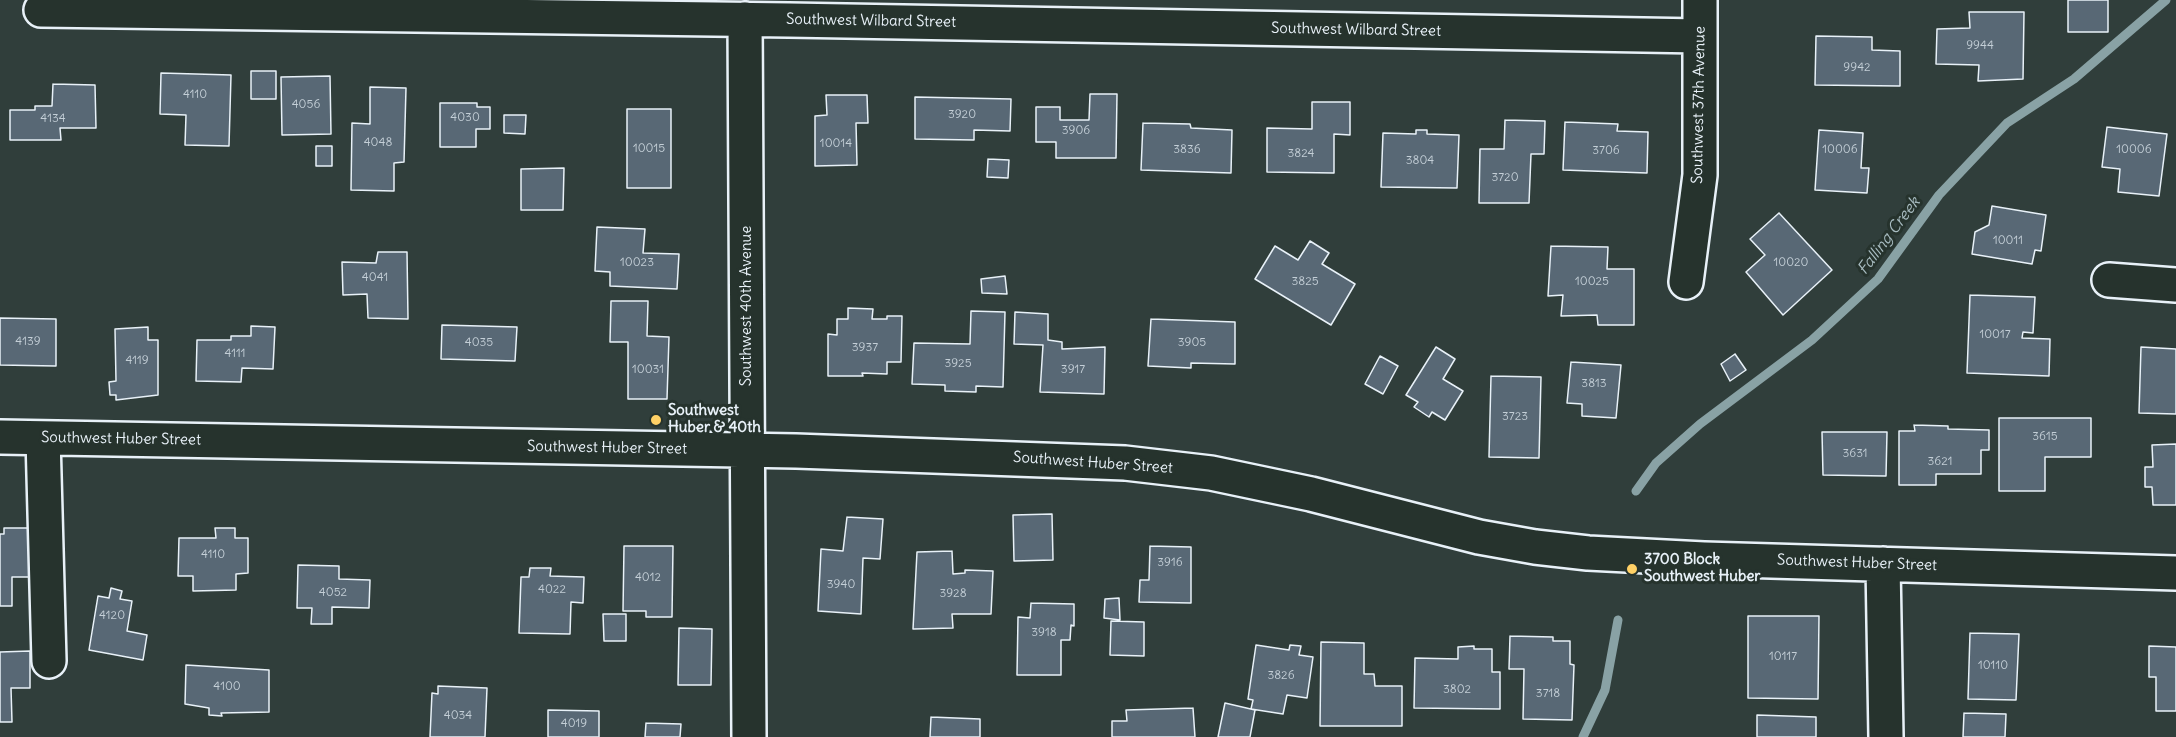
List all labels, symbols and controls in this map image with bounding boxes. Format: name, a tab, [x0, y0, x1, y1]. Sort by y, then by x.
street label: Southwest Wilbard Street	[786, 11, 956, 31]
street label: Southwest Wilbard Street	[1271, 20, 1441, 40]
street label: Southwest 37th Avenue	[1689, 26, 1709, 184]
house number: 9944	[1966, 39, 1994, 53]
house number: 9942	[1843, 61, 1871, 75]
house number: 4110	[183, 88, 207, 102]
house number: 4056	[292, 98, 320, 112]
house number: 3920	[948, 108, 976, 122]
house number: 4030	[450, 111, 480, 125]
house number: 4134	[40, 112, 66, 126]
house number: 3906	[1062, 124, 1090, 138]
house number: 4048	[364, 136, 392, 150]
house number: 10014	[820, 137, 852, 151]
house number: 10015	[633, 142, 665, 156]
house number: 3836	[1173, 143, 1201, 157]
house number: 10006	[1822, 143, 1858, 157]
house number: 10006	[2116, 143, 2152, 157]
house number: 3706	[1592, 144, 1620, 158]
house number: 3824	[1287, 147, 1315, 161]
house number: 3804	[1406, 154, 1434, 168]
house number: 3720	[1491, 171, 1519, 185]
water label: Falling Creek	[1854, 193, 1924, 279]
street label: Southwest 40th Avenue	[738, 226, 756, 386]
house number: 10011	[1993, 234, 2023, 248]
house number: 10023	[620, 256, 654, 270]
house number: 10020	[1773, 256, 1809, 270]
house number: 4041	[362, 271, 388, 285]
house number: 3825	[1291, 275, 1319, 289]
house number: 10025	[1575, 275, 1609, 289]
house number: 10017	[1979, 328, 2011, 342]
house number: 4139	[15, 335, 41, 349]
house number: 4035	[465, 336, 493, 350]
house number: 3905	[1178, 336, 1206, 350]
house number: 3937	[852, 341, 878, 355]
house number: 4111	[224, 347, 246, 361]
house number: 4119	[125, 354, 149, 368]
house number: 3925	[944, 357, 972, 371]
house number: 10031	[632, 363, 664, 377]
house number: 3917	[1061, 363, 1085, 377]
house number: 3813	[1581, 377, 1607, 391]
place label: Southwest Huber & 40th	[668, 402, 761, 437]
house number: 3723	[1502, 410, 1528, 424]
marker: Southwest Huber & 40th	[649, 413, 663, 427]
street label: Southwest Huber Street	[41, 429, 201, 449]
house number: 3615	[2032, 430, 2058, 444]
street label: Southwest Huber Street	[527, 438, 687, 458]
house number: 3631	[1842, 447, 1868, 461]
street label: Southwest Huber Street	[1013, 448, 1173, 478]
house number: 3621	[1927, 455, 1953, 469]
house number: 4110	[201, 548, 225, 562]
place label: 3700 Block Southwest Huber	[1644, 551, 1760, 586]
street label: Southwest Huber Street	[1777, 551, 1937, 575]
house number: 3916	[1157, 556, 1183, 570]
marker: 3700 Block Southwest Huber	[1625, 562, 1639, 576]
house number: 4012	[635, 571, 661, 585]
house number: 3940	[827, 578, 855, 592]
house number: 4022	[538, 583, 566, 597]
house number: 4052	[319, 586, 347, 600]
house number: 3928	[939, 587, 967, 601]
house number: 4120	[99, 609, 125, 623]
house number: 3918	[1031, 626, 1057, 640]
house number: 10117	[1769, 650, 1797, 664]
house number: 10110	[1978, 659, 2008, 673]
house number: 3826	[1267, 669, 1295, 683]
house number: 4100	[213, 680, 241, 694]
house number: 3802	[1443, 683, 1471, 697]
house number: 3718	[1536, 687, 1560, 701]
house number: 4034	[444, 709, 472, 723]
house number: 4019	[561, 717, 587, 731]

